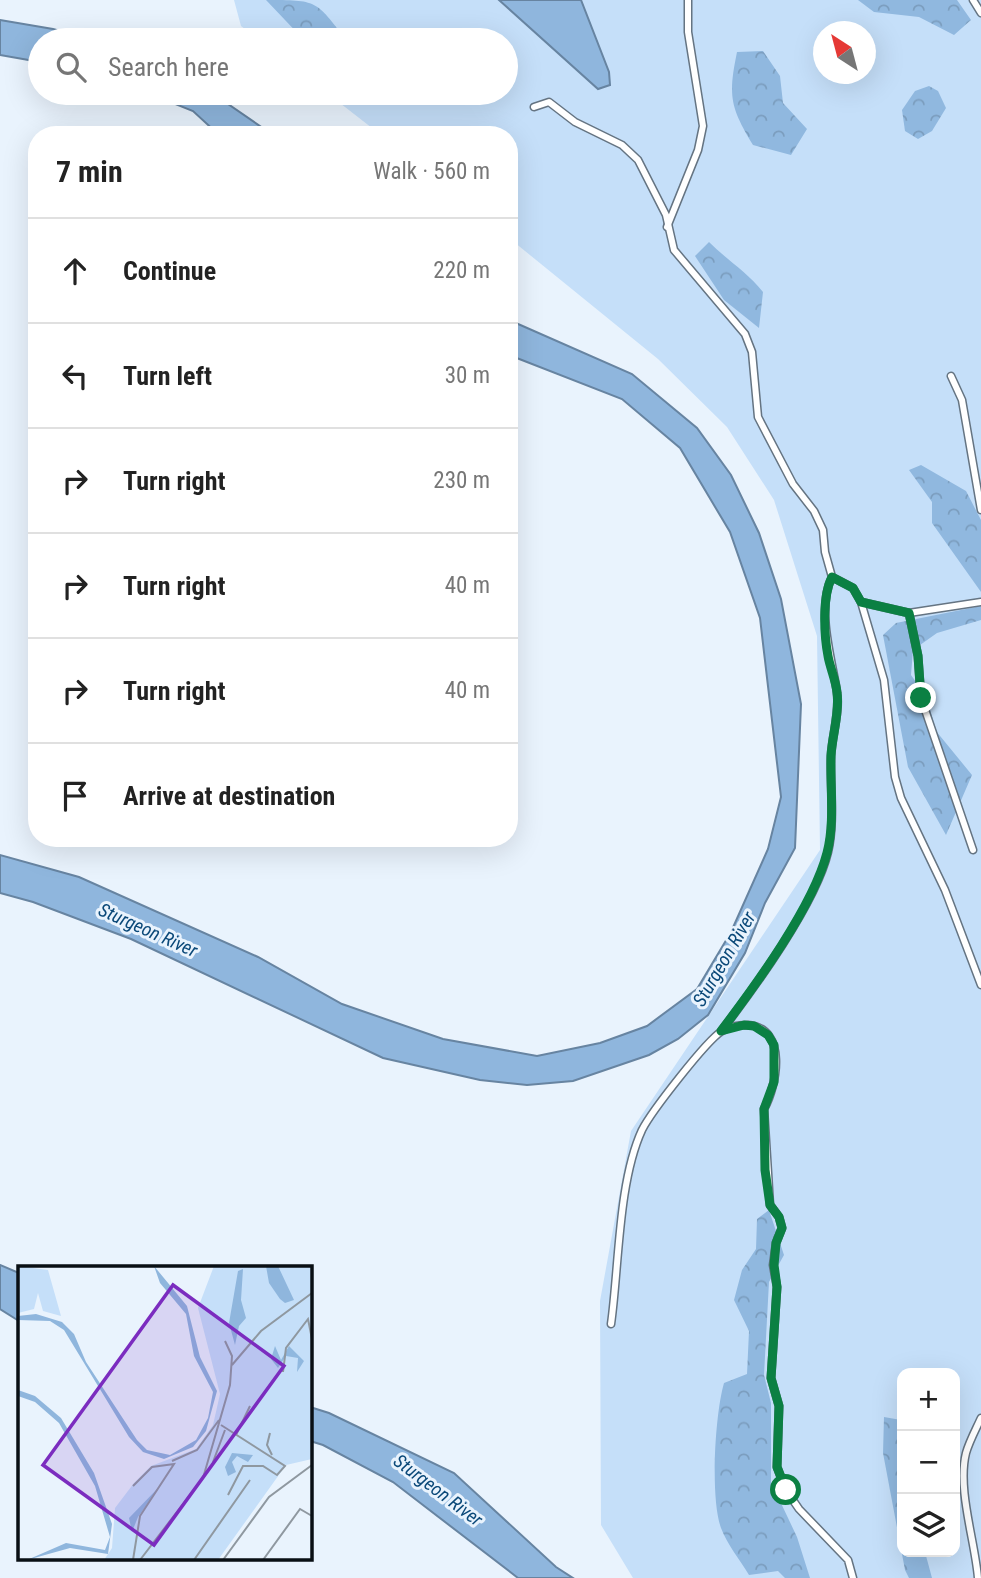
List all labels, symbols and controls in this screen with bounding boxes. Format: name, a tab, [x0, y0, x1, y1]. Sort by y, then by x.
north arrow	[813, 21, 876, 84]
search box	[28, 28, 518, 105]
icon: search	[52, 48, 90, 86]
text: Search here	[108, 52, 229, 82]
text: 7 min	[56, 154, 123, 189]
text: Walk · 560 m	[373, 158, 490, 185]
icon: ahead	[56, 252, 94, 290]
text: Continue	[123, 256, 216, 286]
text: 220 m	[433, 257, 490, 284]
icon: left	[56, 357, 94, 395]
text: Turn left	[123, 361, 212, 391]
text: 30 m	[445, 362, 490, 389]
icon: right	[56, 462, 94, 500]
text: Turn right	[123, 466, 225, 496]
text: 230 m	[433, 467, 490, 494]
icon: right	[56, 567, 94, 605]
text: Turn right	[123, 571, 225, 601]
text: 40 m	[445, 572, 490, 599]
icon: right	[56, 672, 94, 710]
text: Turn right	[123, 676, 225, 706]
text: 40 m	[445, 677, 490, 704]
route end	[905, 682, 936, 713]
icon: arrive	[56, 777, 94, 815]
text: Arrive at destination	[123, 781, 335, 811]
water label: Sturgeon River	[95, 898, 201, 962]
water label: Sturgeon River	[688, 907, 761, 1010]
inset map	[18, 1266, 312, 1560]
map controls	[897, 1368, 960, 1557]
button: +	[897, 1368, 960, 1431]
button: −	[897, 1431, 960, 1494]
water label: Sturgeon River	[389, 1449, 487, 1531]
route start	[770, 1474, 801, 1505]
button: layers	[897, 1494, 960, 1557]

